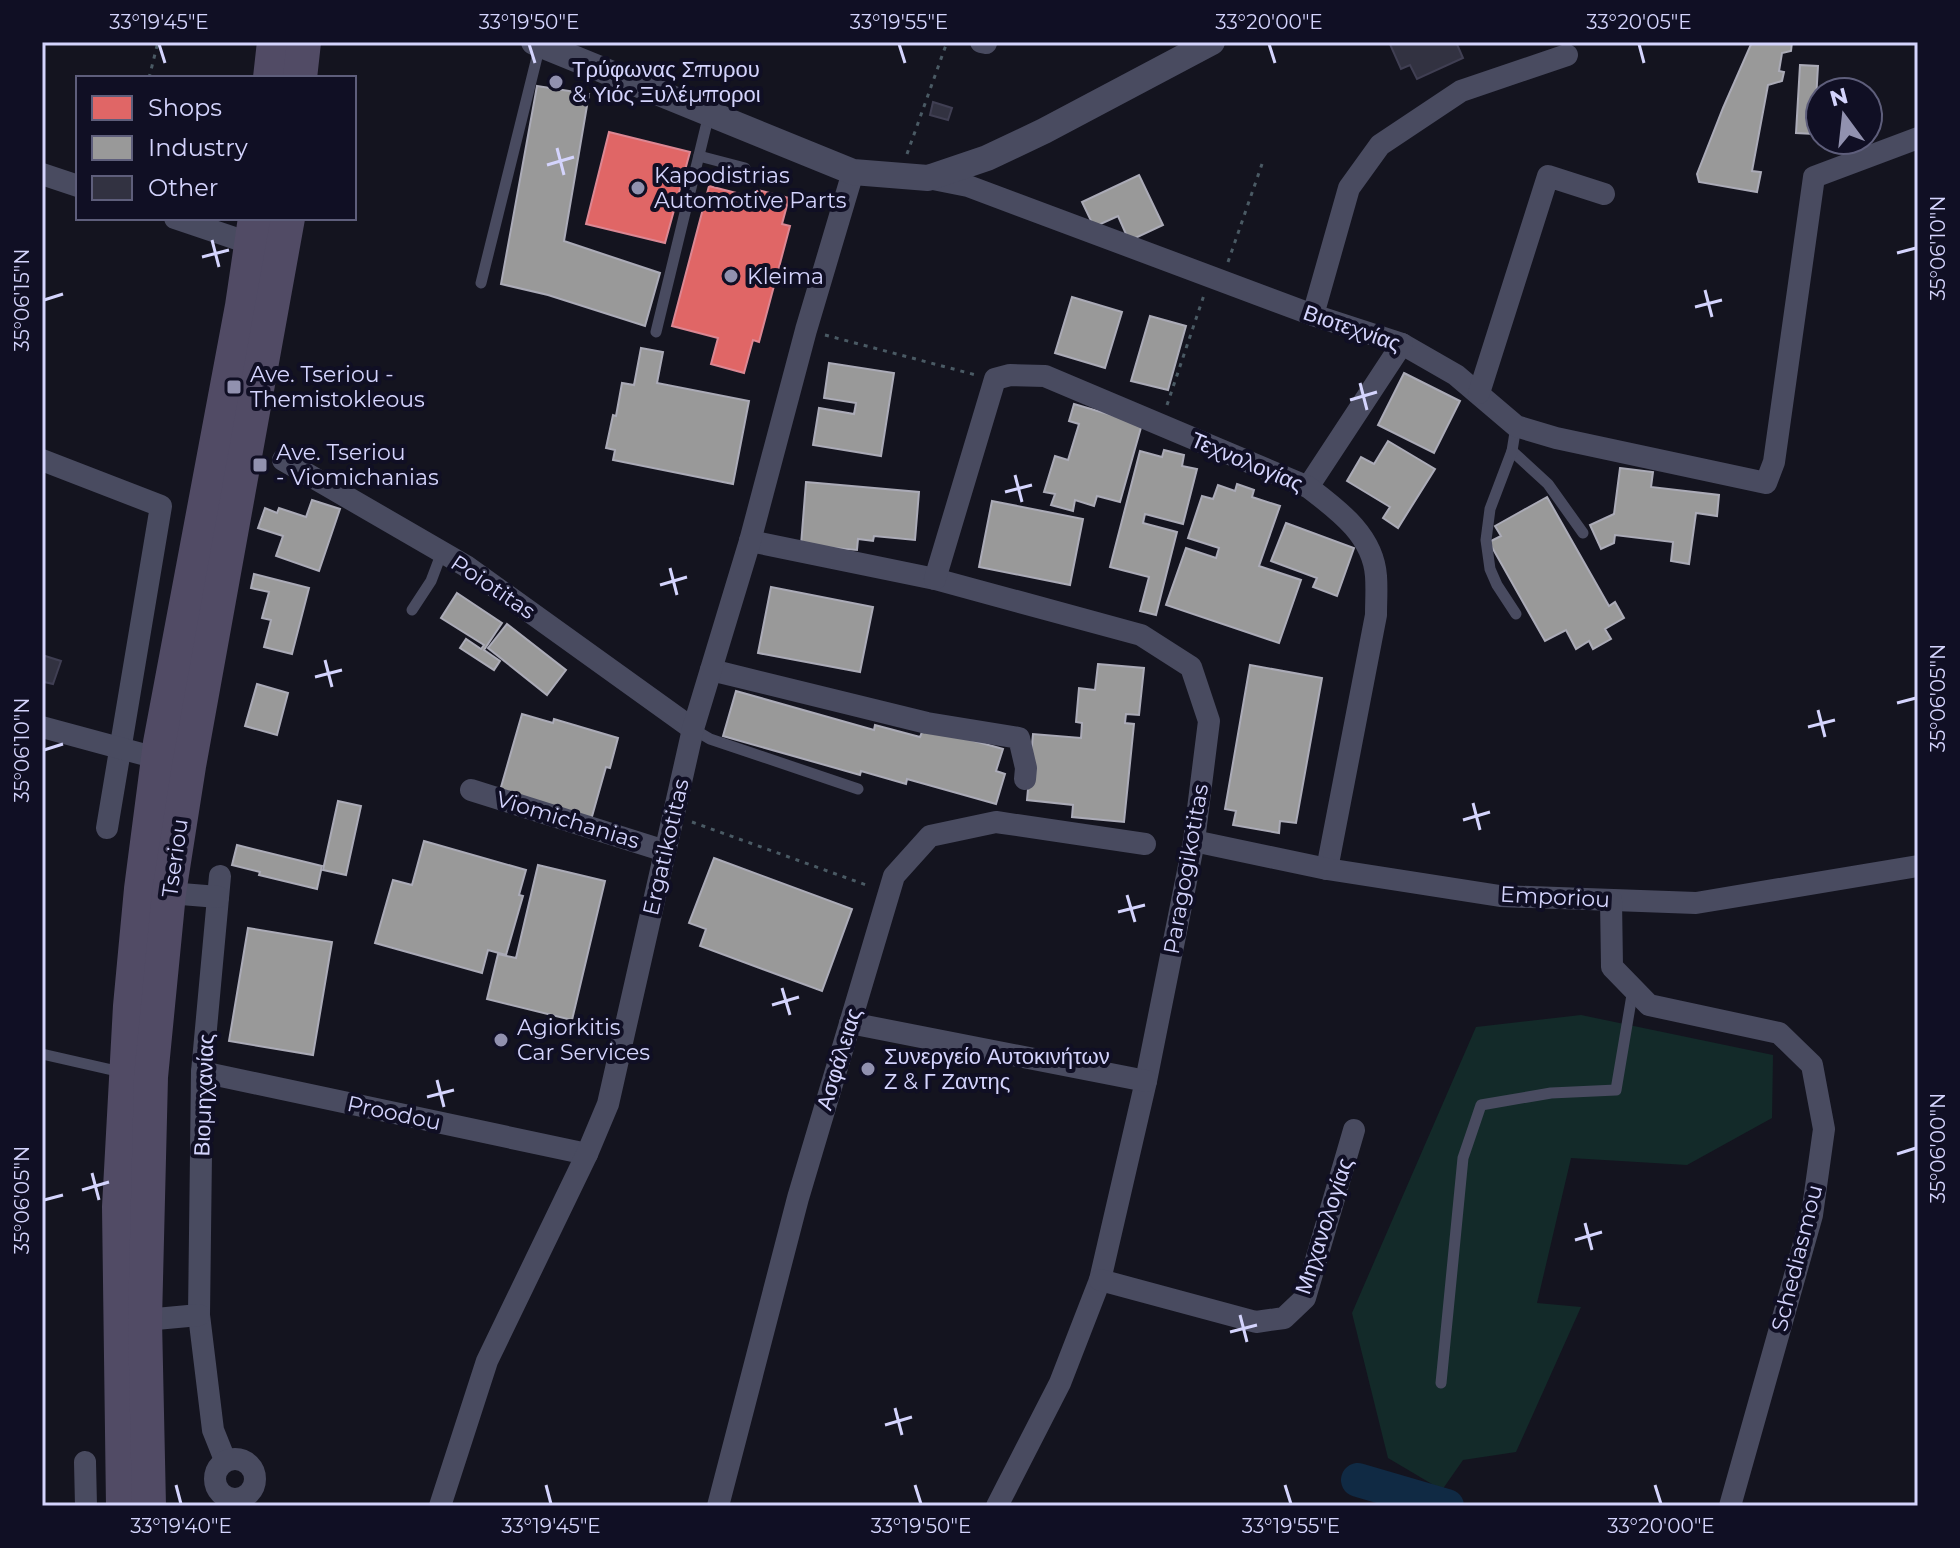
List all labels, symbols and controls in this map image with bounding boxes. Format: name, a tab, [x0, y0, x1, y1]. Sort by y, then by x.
text: 33°19'45"E	[109, 10, 209, 34]
text: 33°19'50"E	[479, 10, 579, 34]
text: 33°19'55"E	[850, 10, 948, 34]
text: 33°20'00"E	[1215, 10, 1323, 34]
text: 33°20'05"E	[1586, 10, 1692, 34]
place label: Τρύφωνας Σπυρου & Υιός Ξυλέμποροι	[572, 56, 761, 108]
marker: Τρύφωνας Σπυρου & Υιός Ξυλέμποροι	[547, 73, 565, 91]
legend	[76, 76, 356, 220]
north arrow	[1804, 76, 1884, 156]
text: N	[1827, 82, 1851, 113]
text: Shops	[148, 93, 222, 122]
text: Industry	[148, 133, 248, 162]
place label: Kapodistrias Automotive Parts	[654, 162, 847, 214]
text: Other	[148, 173, 218, 202]
marker: Kapodistrias Automotive Parts	[629, 179, 647, 197]
text: 35°06'10"N	[1926, 195, 1950, 301]
text: 35°06'15"N	[10, 248, 34, 352]
place label: Kleima	[747, 263, 824, 290]
marker: Kleima	[722, 267, 740, 285]
street label: Βιοτεχνίας	[1300, 299, 1404, 357]
place label: Ave. Tseriou - Themistokleous	[250, 361, 425, 413]
marker: Ave. Tseriou - Themistokleous	[225, 378, 243, 396]
street label: Τεχνολογίας	[1187, 426, 1307, 498]
place label: Ave. Tseriou - Viomichanias	[276, 439, 439, 491]
marker: Ave. Tseriou - Viomichanias	[251, 456, 269, 474]
street label: Poiotitas	[446, 549, 541, 625]
text: 35°06'05"N	[1926, 644, 1950, 752]
text: 35°06'10"N	[10, 697, 34, 803]
street label: Ergatikotitas	[637, 776, 695, 918]
street label: Paragogikotitas	[1158, 781, 1214, 956]
street label: Viomichanias	[493, 785, 643, 855]
street label: Tseriou	[156, 817, 194, 899]
street label: Emporiou	[1499, 881, 1611, 913]
street label: Ασφάλειας	[811, 1005, 867, 1113]
place label: Agiorkitis Car Services	[517, 1014, 650, 1066]
marker: Agiorkitis Car Services	[492, 1031, 510, 1049]
street label: Βιομηχανίας	[188, 1033, 220, 1157]
place label: Συνεργείο Αυτοκινήτων Ζ & Γ Ζαντης	[884, 1043, 1110, 1095]
marker: Συνεργείο Αυτοκινήτων Ζ & Γ Ζαντης	[859, 1060, 877, 1078]
street label: Proodou	[345, 1090, 443, 1136]
text: 35°06'00"N	[1926, 1093, 1950, 1203]
text: 35°06'05"N	[10, 1146, 34, 1254]
street label: Μηχανολογίας	[1289, 1154, 1359, 1298]
street label: Schediasmou	[1766, 1182, 1828, 1334]
text: 33°19'40"E	[130, 1514, 232, 1538]
text: 33°19'45"E	[501, 1514, 601, 1538]
text: 33°19'50"E	[871, 1514, 971, 1538]
text: 33°19'55"E	[1242, 1514, 1340, 1538]
text: 33°20'00"E	[1607, 1514, 1715, 1538]

